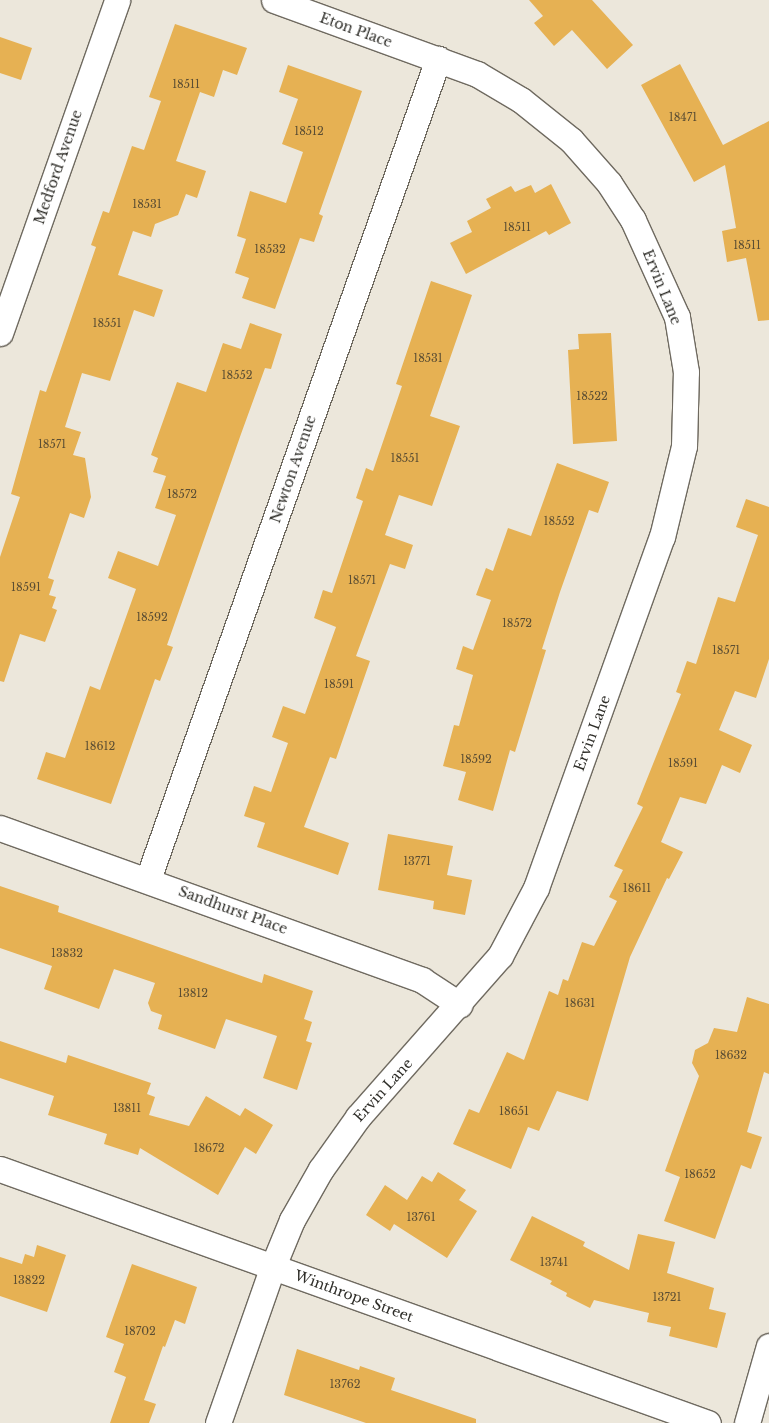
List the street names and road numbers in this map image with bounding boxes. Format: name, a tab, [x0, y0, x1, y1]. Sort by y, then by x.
street label: Eton Place	[318, 9, 394, 51]
street label: Medford Avenue	[30, 107, 86, 227]
street label: Ervin Lane	[639, 247, 685, 327]
street label: Newton Avenue	[267, 413, 319, 525]
street label: Ervin Lane	[571, 693, 613, 773]
street label: Sandhurst Place	[176, 882, 290, 938]
street label: Ervin Lane	[350, 1055, 416, 1125]
street label: Winthrope Street	[292, 1267, 416, 1325]

